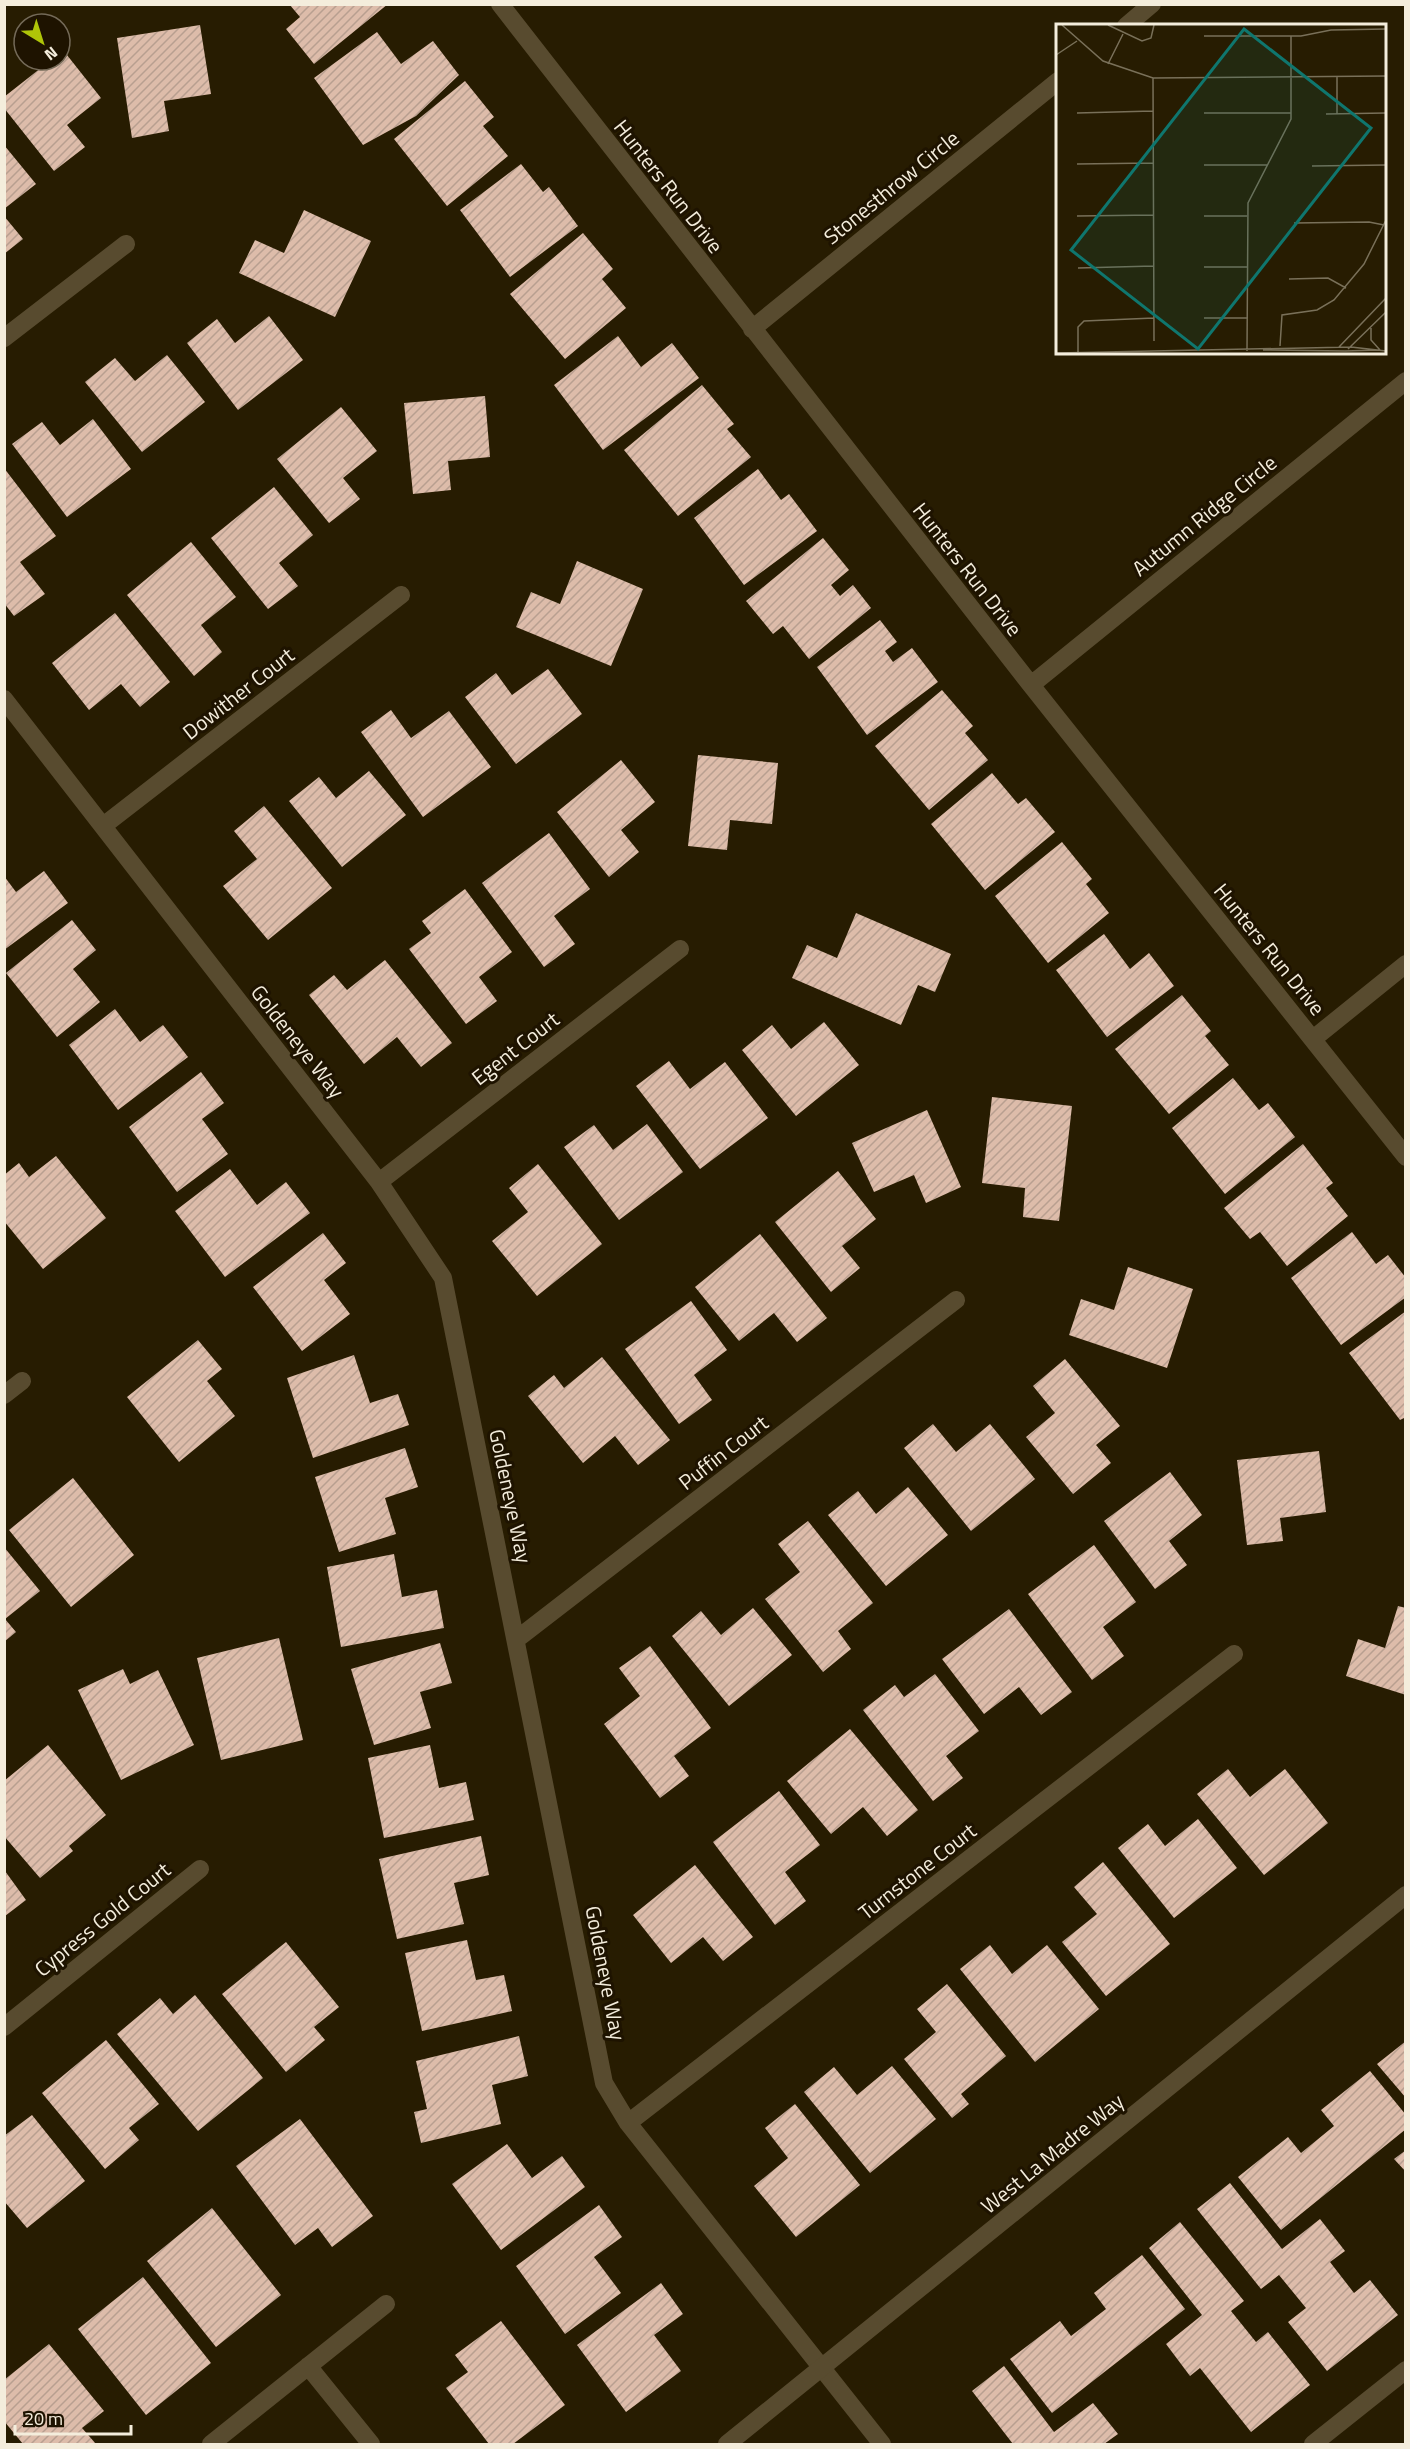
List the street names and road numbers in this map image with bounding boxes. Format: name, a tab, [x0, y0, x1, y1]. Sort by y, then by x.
street label: Hunters Run Drive	[607, 112, 731, 260]
street label: Stonesthrow Circle	[816, 122, 966, 252]
street label: Autumn Ridge Circle	[1125, 447, 1283, 583]
street label: Hunters Run Drive	[906, 495, 1030, 643]
street label: Dowither Court	[175, 639, 301, 747]
street label: Hunters Run Drive	[1207, 876, 1333, 1022]
street label: Goldeneye Way	[243, 977, 353, 1105]
street label: Egent Court	[464, 1003, 566, 1093]
street label: Puffin Court	[671, 1406, 775, 1497]
street label: Goldeneye Way	[481, 1426, 541, 1566]
street label: Turnstone Court	[851, 1814, 983, 1927]
street label: Cypress Gold Court	[27, 1854, 177, 1984]
street label: Goldeneye Way	[577, 1903, 635, 2043]
street label: West La Madre Way	[973, 2085, 1131, 2221]

